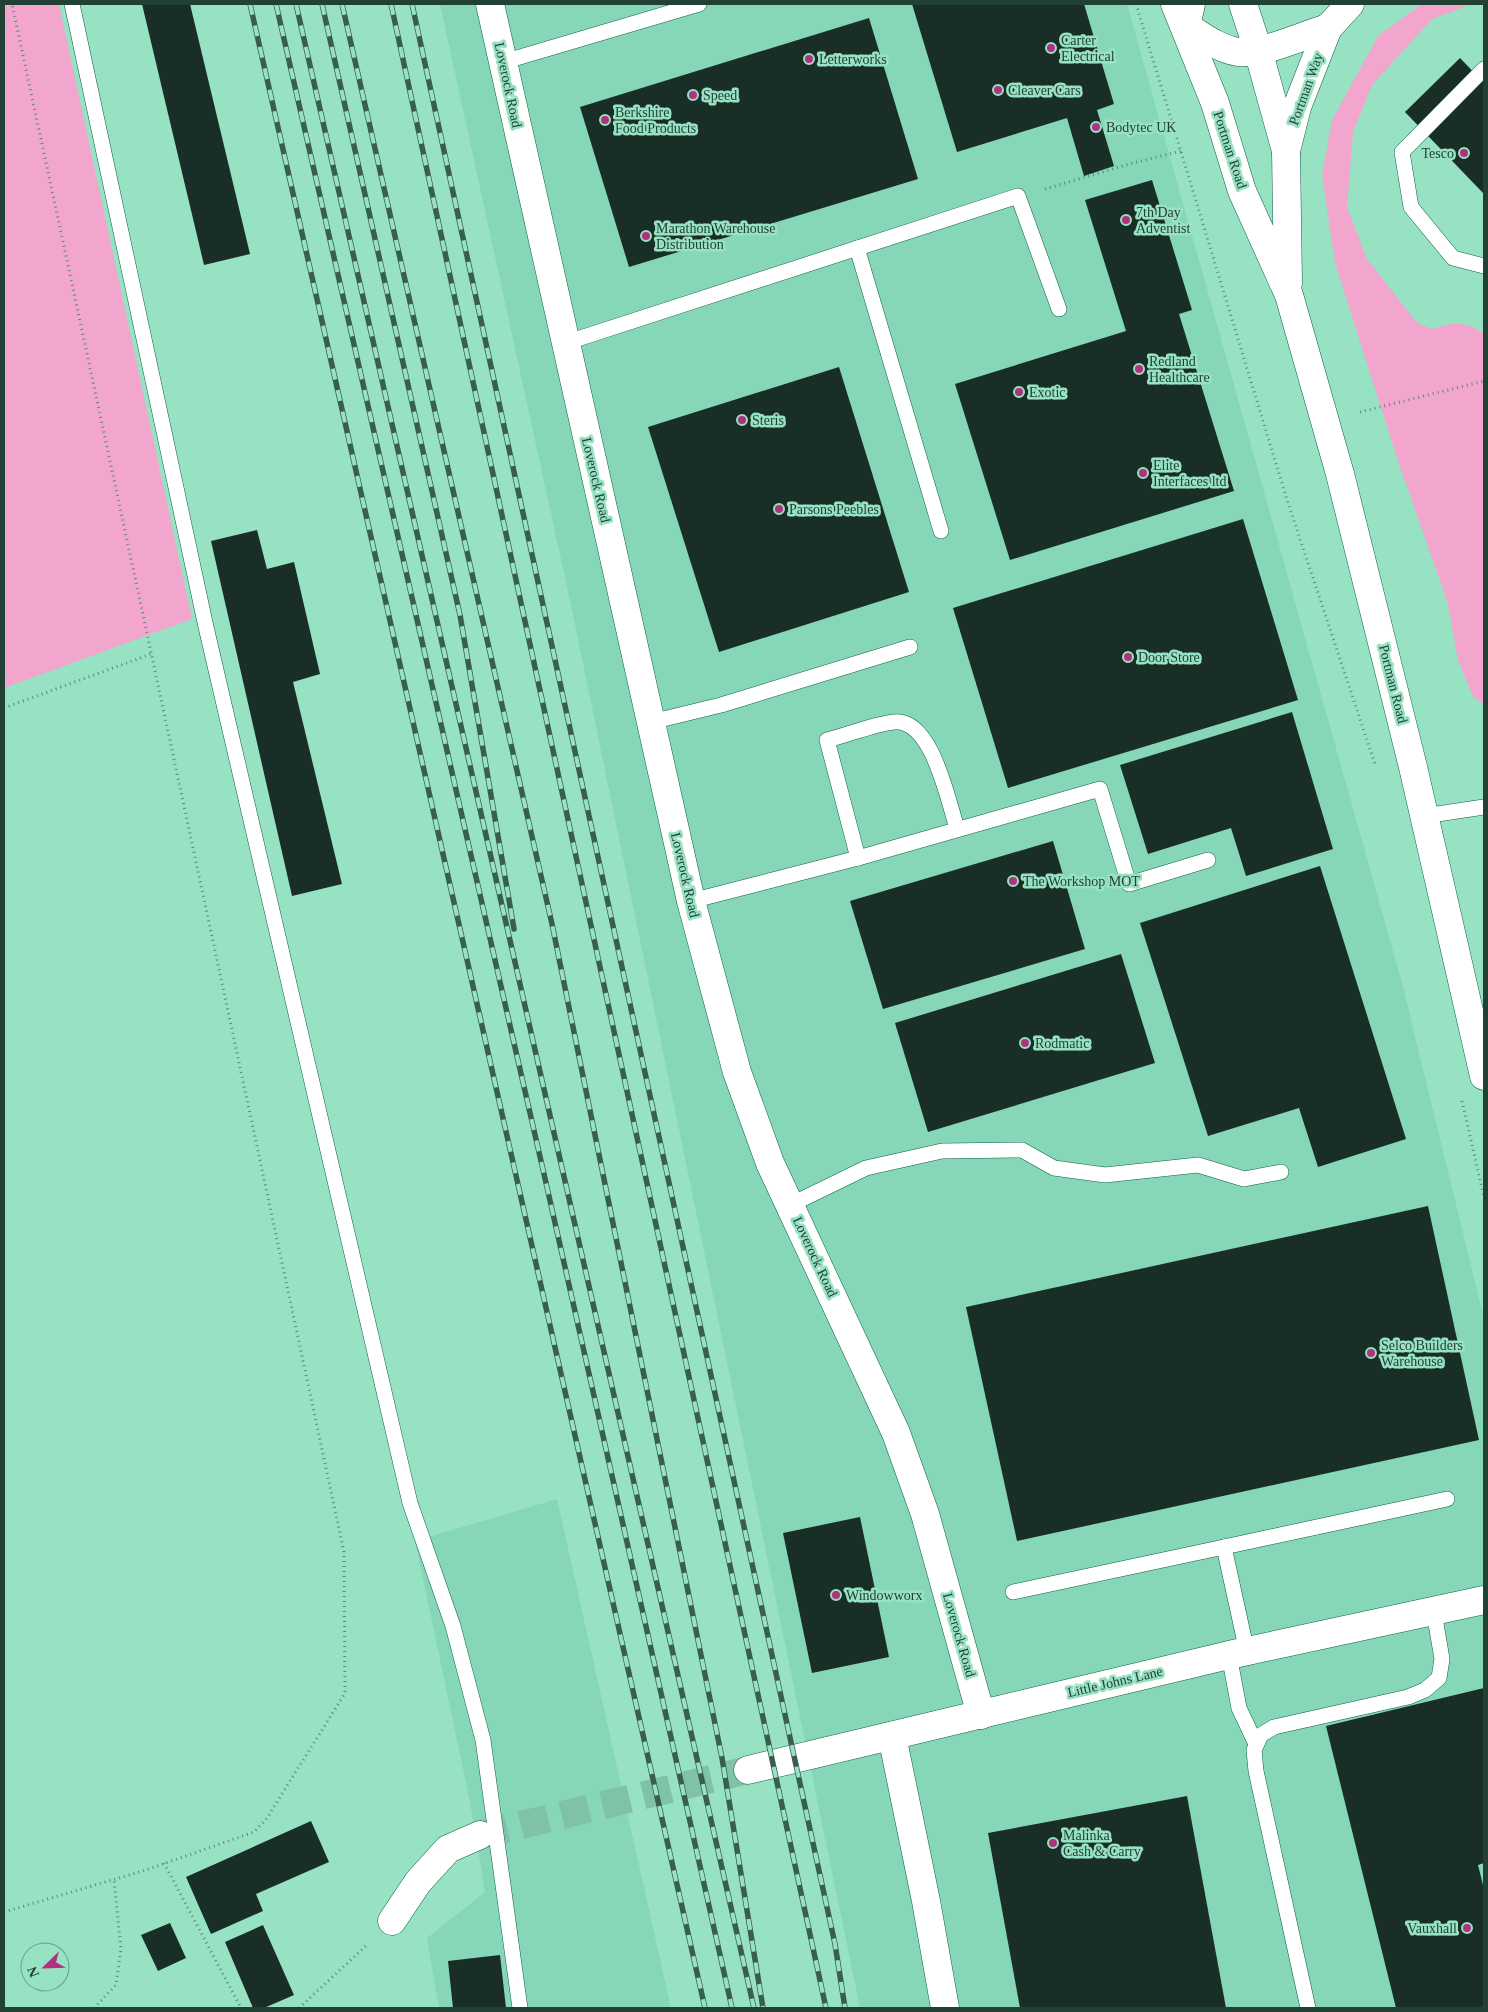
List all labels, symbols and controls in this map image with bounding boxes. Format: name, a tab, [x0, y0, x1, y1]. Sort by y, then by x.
place label: Carter Electrical	[1061, 33, 1115, 64]
street label: Loverock Road	[492, 41, 524, 129]
marker: Carter Electrical	[1045, 42, 1057, 54]
street label: Portman Way	[1286, 51, 1326, 127]
place label: Letterworks	[819, 52, 887, 67]
marker: Letterworks	[803, 53, 815, 65]
place label: Cleaver Cars	[1008, 83, 1081, 98]
marker: Cleaver Cars	[992, 84, 1004, 96]
place label: Speed	[703, 88, 737, 103]
marker: Speed	[687, 89, 699, 101]
place label: Berkshire Food Products	[615, 105, 696, 136]
street label: Portman Road	[1210, 109, 1250, 191]
marker: Berkshire Food Products	[599, 114, 611, 126]
place label: Bodytec UK	[1106, 120, 1176, 135]
marker: Bodytec UK	[1090, 121, 1102, 133]
place label: Tesco	[1422, 146, 1454, 161]
marker: Tesco	[1458, 147, 1470, 159]
place label: 7th Day Adventist	[1136, 205, 1191, 236]
marker: 7th Day Adventist	[1120, 214, 1132, 226]
place label: Marathon Warehouse Distribution	[656, 221, 776, 252]
marker: Marathon Warehouse Distribution	[640, 230, 652, 242]
place label: Redland Healthcare	[1149, 354, 1210, 385]
marker: Redland Healthcare	[1133, 363, 1145, 375]
place label: Exotic	[1029, 385, 1066, 400]
marker: Exotic	[1013, 386, 1025, 398]
place label: Steris	[752, 413, 784, 428]
marker: Steris	[736, 414, 748, 426]
street label: Loverock Road	[579, 436, 613, 524]
place label: Elite Interfaces ltd	[1153, 458, 1226, 489]
marker: Elite Interfaces ltd	[1137, 467, 1149, 479]
place label: Parsons Peebles	[789, 502, 879, 517]
marker: Parsons Peebles	[773, 503, 785, 515]
street label: Portman Road	[1376, 643, 1410, 725]
place label: Door Store	[1138, 650, 1200, 665]
marker: Door Store	[1122, 651, 1134, 663]
street label: Loverock Road	[668, 831, 702, 919]
place label: The Workshop MOT	[1023, 874, 1140, 889]
marker: The Workshop MOT	[1007, 875, 1019, 887]
place label: Rodmatic	[1035, 1036, 1089, 1051]
marker: Rodmatic	[1019, 1037, 1031, 1049]
street label: Loverock Road	[790, 1215, 840, 1299]
place label: Selco Builders Warehouse	[1381, 1338, 1463, 1369]
marker: Selco Builders Warehouse	[1365, 1347, 1377, 1359]
place label: Windowworx	[846, 1588, 922, 1603]
marker: Windowworx	[830, 1589, 842, 1601]
street label: Loverock Road	[940, 1591, 978, 1679]
street label: Little Johns Lane	[1066, 1664, 1164, 1700]
place label: Malinka Cash & Carry	[1063, 1828, 1141, 1859]
marker: Malinka Cash & Carry	[1047, 1837, 1059, 1849]
place label: Vauxhall	[1407, 1921, 1457, 1936]
marker: Vauxhall	[1461, 1922, 1473, 1934]
north arrow	[20, 1942, 70, 1992]
text: N	[25, 1964, 42, 1979]

